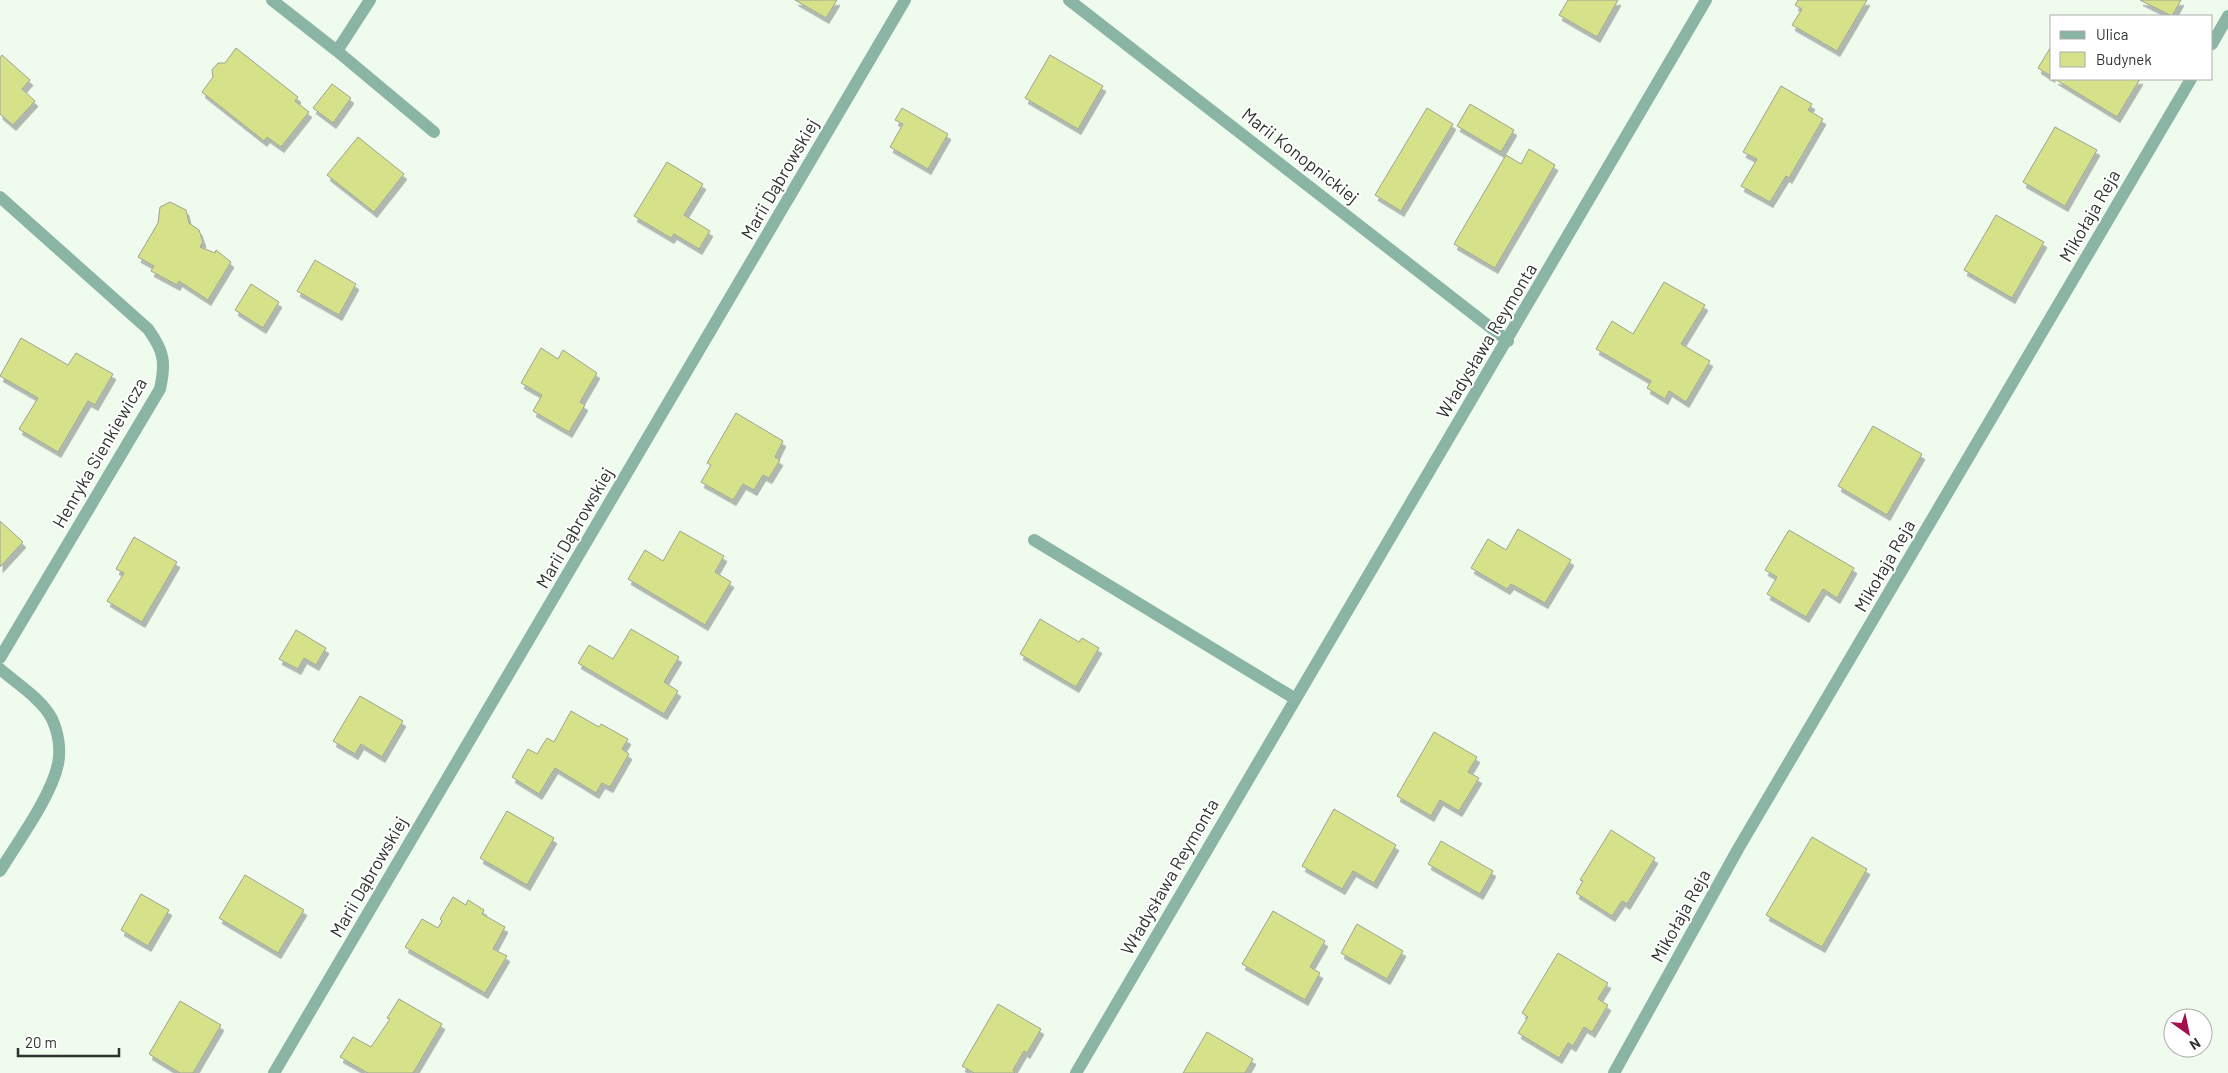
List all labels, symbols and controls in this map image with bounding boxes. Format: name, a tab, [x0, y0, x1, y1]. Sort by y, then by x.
legend	[2050, 15, 2213, 80]
text: Ulica	[2096, 25, 2128, 43]
text: Budynek	[2096, 50, 2152, 68]
street label: Marii Konopnickiej	[1238, 103, 1364, 208]
street label: Marii Dąbrowskiej	[736, 114, 823, 243]
street label: Mikołaja Reja	[2054, 166, 2124, 265]
street label: Władysława Reymonta	[1431, 259, 1541, 422]
street label: Henryka Sienkiewicza	[47, 374, 151, 531]
street label: Marii Dąbrowskiej	[531, 463, 618, 592]
street label: Mikołaja Reja	[1849, 516, 1919, 615]
street label: Władysława Reymonta	[1115, 794, 1223, 959]
street label: Marii Dąbrowskiej	[325, 812, 412, 941]
street label: Mikołaja Reja	[1646, 865, 1715, 966]
north arrow	[2163, 1008, 2213, 1058]
scale bar	[18, 1026, 119, 1058]
text: 20 m	[25, 1033, 57, 1051]
text: N	[2187, 1035, 2204, 1054]

